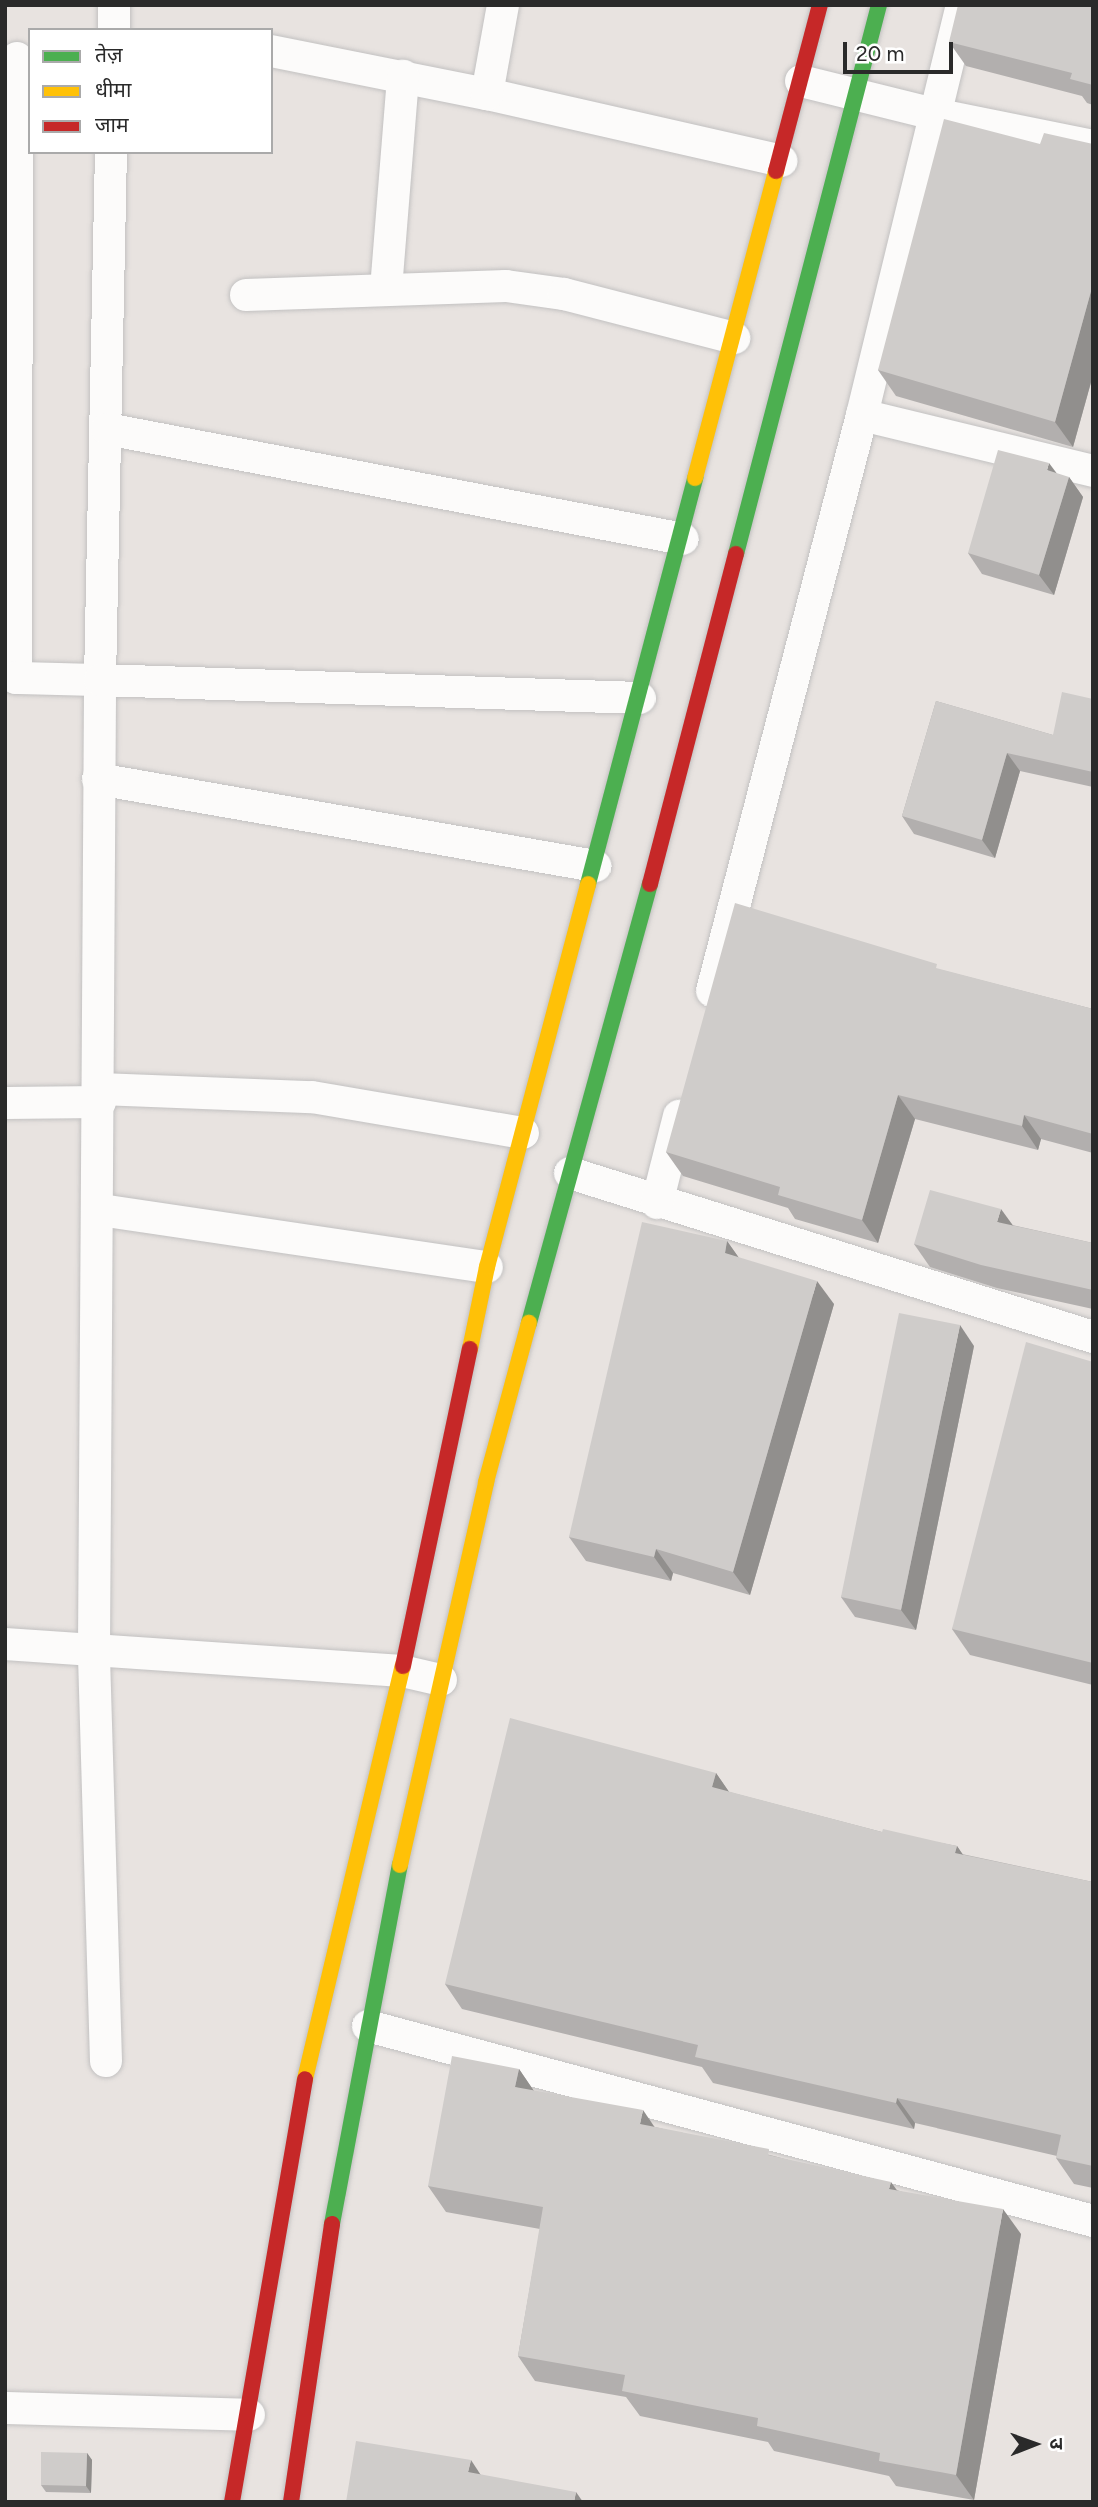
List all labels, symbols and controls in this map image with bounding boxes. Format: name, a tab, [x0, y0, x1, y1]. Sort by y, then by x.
legend	[28, 28, 273, 154]
scale bar	[846, 28, 956, 72]
text: 20 m	[856, 41, 904, 66]
text: तेज़	[95, 42, 123, 67]
text: धीमा	[95, 77, 131, 102]
text: जाम	[95, 112, 129, 137]
north arrow	[1000, 2409, 1070, 2479]
text: उ	[1045, 2438, 1068, 2449]

